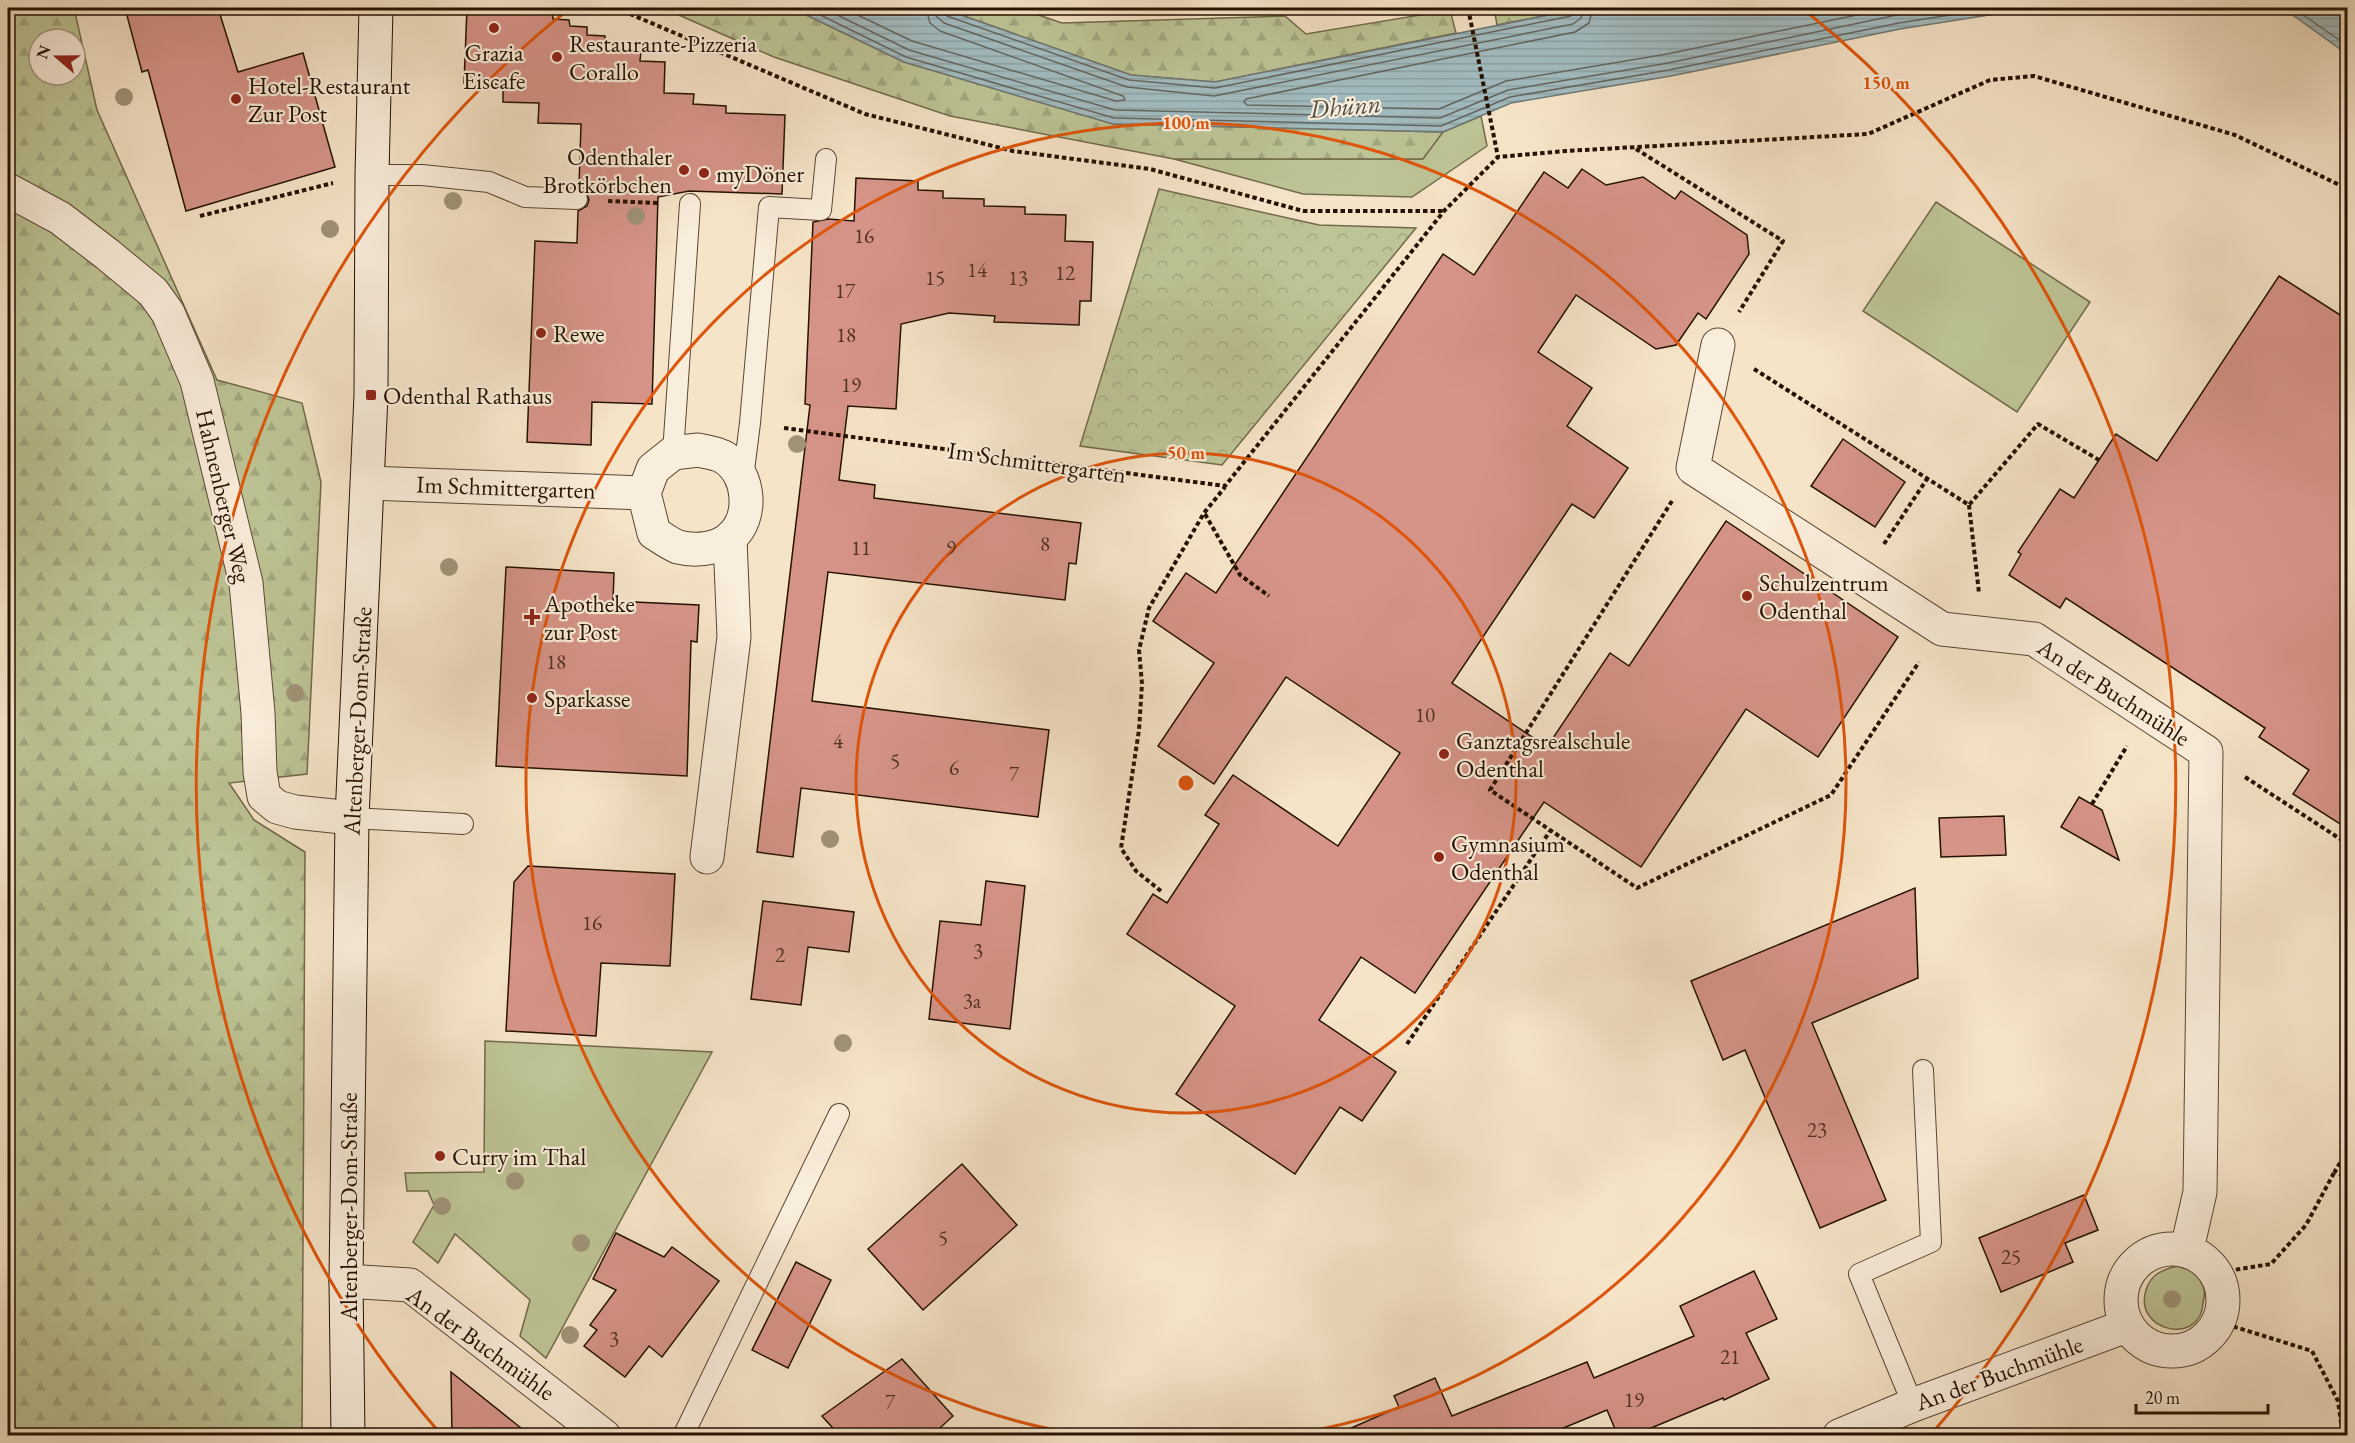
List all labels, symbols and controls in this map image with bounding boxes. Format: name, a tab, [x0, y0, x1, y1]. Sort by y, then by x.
marker: Grazia Eiscafe	[487, 21, 501, 35]
north arrow	[27, 27, 87, 87]
place label: Restaurante-Pizzeria Corallo	[569, 28, 757, 87]
place label: Grazia Eiscafe	[463, 37, 525, 96]
text: N	[31, 42, 55, 62]
marker: Restaurante-Pizzeria Corallo	[550, 50, 564, 64]
place label: Hotel-Restaurant Zur Post	[248, 70, 411, 129]
text: 150 m	[1862, 71, 1910, 94]
water label: Dhünn	[1307, 86, 1382, 126]
marker: Hotel-Restaurant Zur Post	[229, 92, 243, 106]
text: 100 m	[1162, 111, 1210, 134]
place label: Odenthaler Brotkörbchen	[543, 141, 672, 200]
place label: myDöner	[716, 158, 804, 189]
marker: Odenthaler Brotkörbchen	[677, 163, 691, 177]
marker: myDöner	[697, 166, 711, 180]
house number: 16	[854, 222, 874, 249]
house number: 14	[967, 256, 988, 283]
house number: 12	[1055, 259, 1075, 286]
house number: 15	[925, 264, 945, 291]
house number: 13	[1008, 264, 1028, 291]
house number: 17	[835, 277, 856, 304]
place label: Rewe	[553, 318, 605, 349]
house number: 18	[836, 321, 856, 348]
marker: Rewe	[534, 326, 548, 340]
house number: 19	[841, 371, 861, 398]
place label: Odenthal Rathaus	[383, 380, 552, 411]
marker: Odenthal Rathaus	[364, 388, 378, 402]
street label: Hahnenberger Weg	[189, 406, 259, 587]
street label: Im Schmittergarten	[946, 434, 1128, 490]
text: 50 m	[1167, 441, 1205, 464]
street label: Im Schmittergarten	[416, 468, 597, 506]
house number: 8	[1040, 530, 1050, 557]
house number: 11	[851, 534, 871, 561]
house number: 9	[946, 534, 956, 561]
place label: Schulzentrum Odenthal	[1759, 567, 1889, 626]
place label: Apotheke zur Post	[543, 588, 635, 647]
marker: Schulzentrum Odenthal	[1740, 589, 1754, 603]
street label: Altenberger-Dom-Straße	[335, 606, 378, 837]
marker: Apotheke zur Post	[525, 610, 539, 624]
street label: An der Buchmühle	[2031, 631, 2196, 753]
house number: 18	[546, 648, 566, 675]
place label: Sparkasse	[544, 683, 630, 714]
marker: Sparkasse	[525, 691, 539, 705]
house number: 10	[1415, 701, 1435, 728]
place label: Ganztagsrealschule Odenthal	[1456, 725, 1630, 784]
house number: 4	[833, 727, 844, 754]
house number: 5	[890, 747, 900, 774]
marker: Ganztagsrealschule Odenthal	[1437, 747, 1451, 761]
house number: 6	[949, 754, 959, 781]
house number: 7	[1009, 760, 1020, 787]
centre of rings	[1176, 773, 1196, 793]
place label: Gymnasium Odenthal	[1451, 828, 1565, 887]
marker: Gymnasium Odenthal	[1432, 850, 1446, 864]
house number: 16	[582, 909, 602, 936]
house number: 3	[973, 937, 983, 964]
house number: 2	[775, 941, 785, 968]
house number: 3a	[963, 987, 982, 1014]
street label: Altenberger-Dom-Straße	[333, 1092, 364, 1323]
house number: 23	[1807, 1116, 1827, 1143]
place label: Curry im Thal	[452, 1141, 586, 1172]
marker: Curry im Thal	[433, 1149, 447, 1163]
house number: 5	[938, 1224, 948, 1251]
house number: 25	[2001, 1243, 2021, 1270]
street label: An der Buchmühle	[400, 1278, 561, 1407]
house number: 3	[609, 1325, 619, 1352]
street label: An der Buchmühle	[1910, 1328, 2087, 1418]
house number: 21	[1720, 1343, 1740, 1370]
scale bar	[2136, 1377, 2268, 1415]
house number: 19	[1624, 1386, 1644, 1413]
text: 20 m	[2145, 1386, 2180, 1409]
house number: 7	[885, 1388, 896, 1415]

